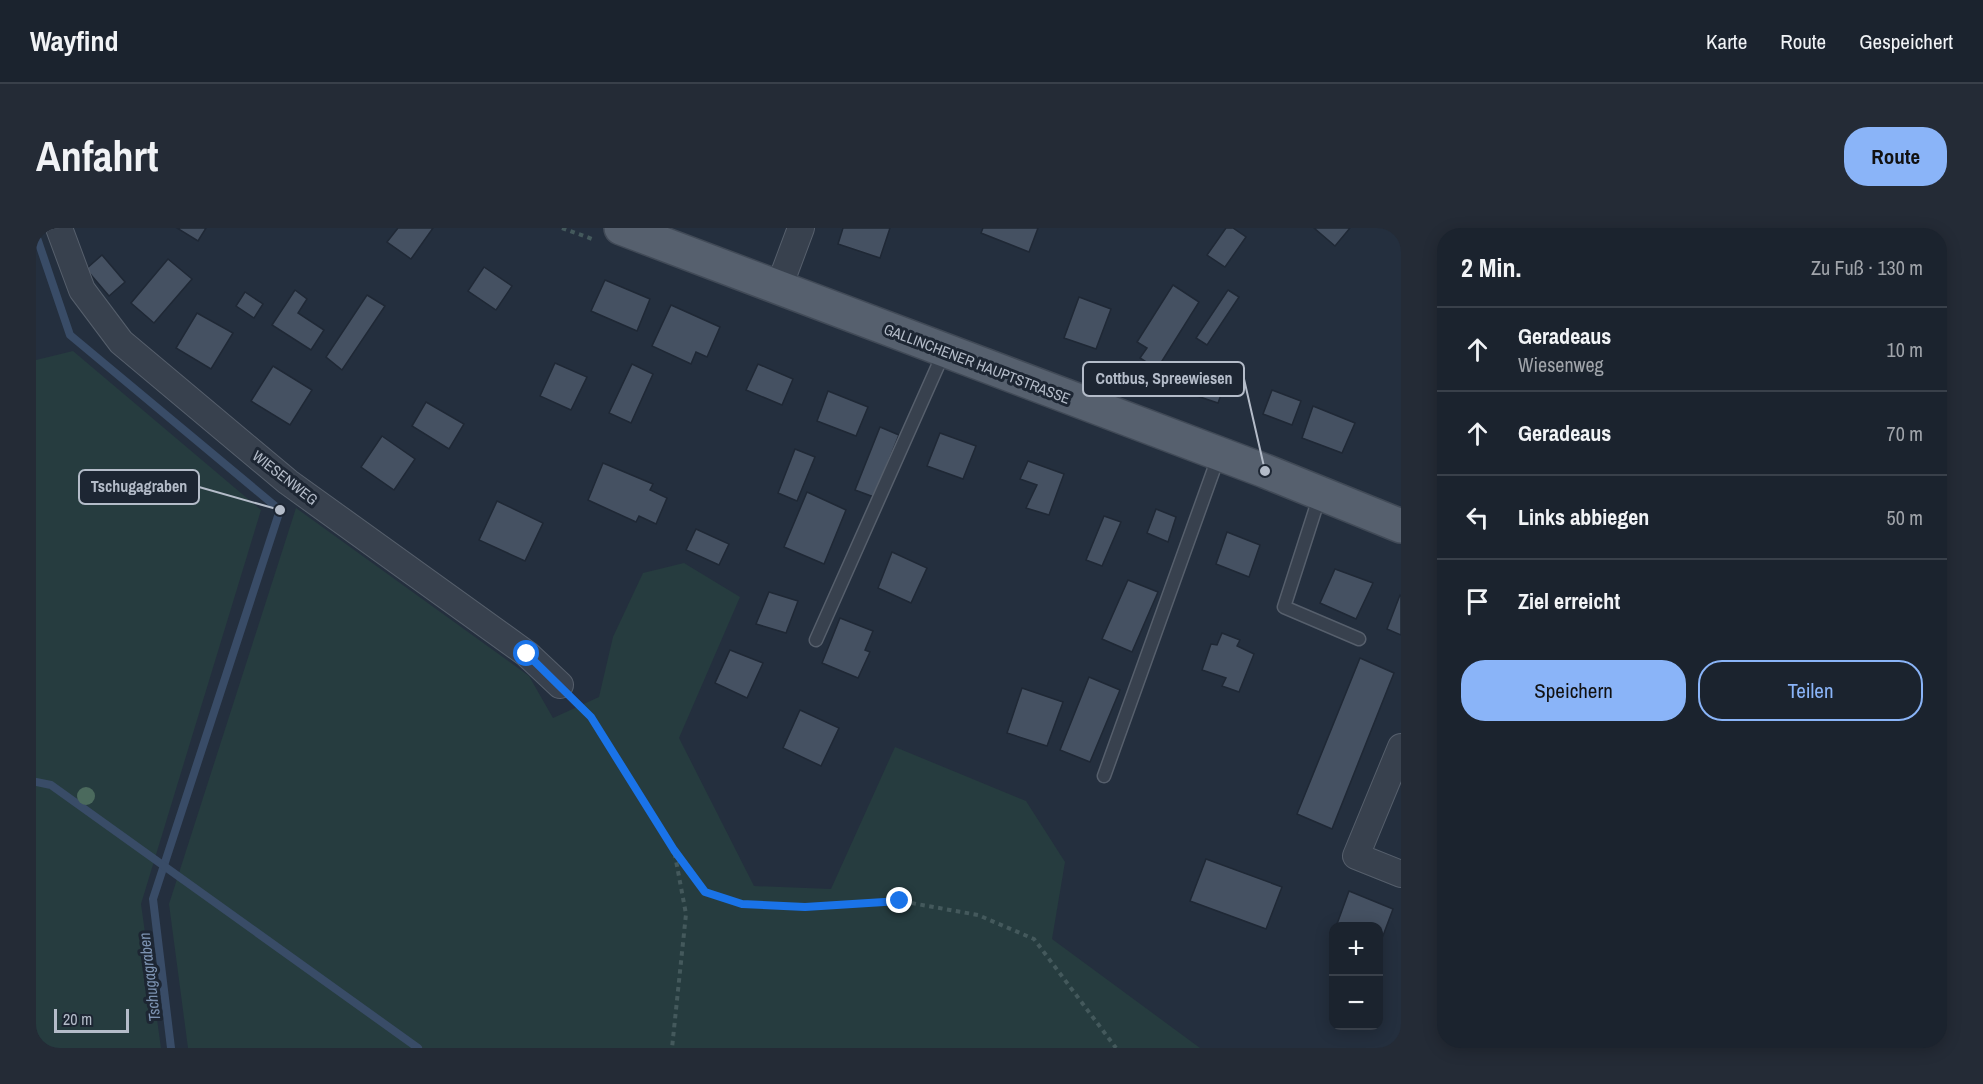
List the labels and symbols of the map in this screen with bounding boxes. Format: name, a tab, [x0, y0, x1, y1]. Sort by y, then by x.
street label: GALLINCHENER HAUPTSTRASSE	[881, 318, 1073, 409]
callout: Cottbus, Spreewiesen	[1083, 362, 1244, 396]
text: Cottbus, Spreewiesen	[1095, 367, 1233, 389]
street label: WIESENWEG	[248, 445, 322, 510]
callout: Tschugagraben	[79, 470, 199, 504]
text: Tschugagraben	[91, 475, 187, 497]
route start	[513, 640, 539, 666]
route end	[886, 887, 912, 913]
water label: Tschugagraben	[133, 931, 165, 1023]
scale bar	[54, 1006, 129, 1034]

